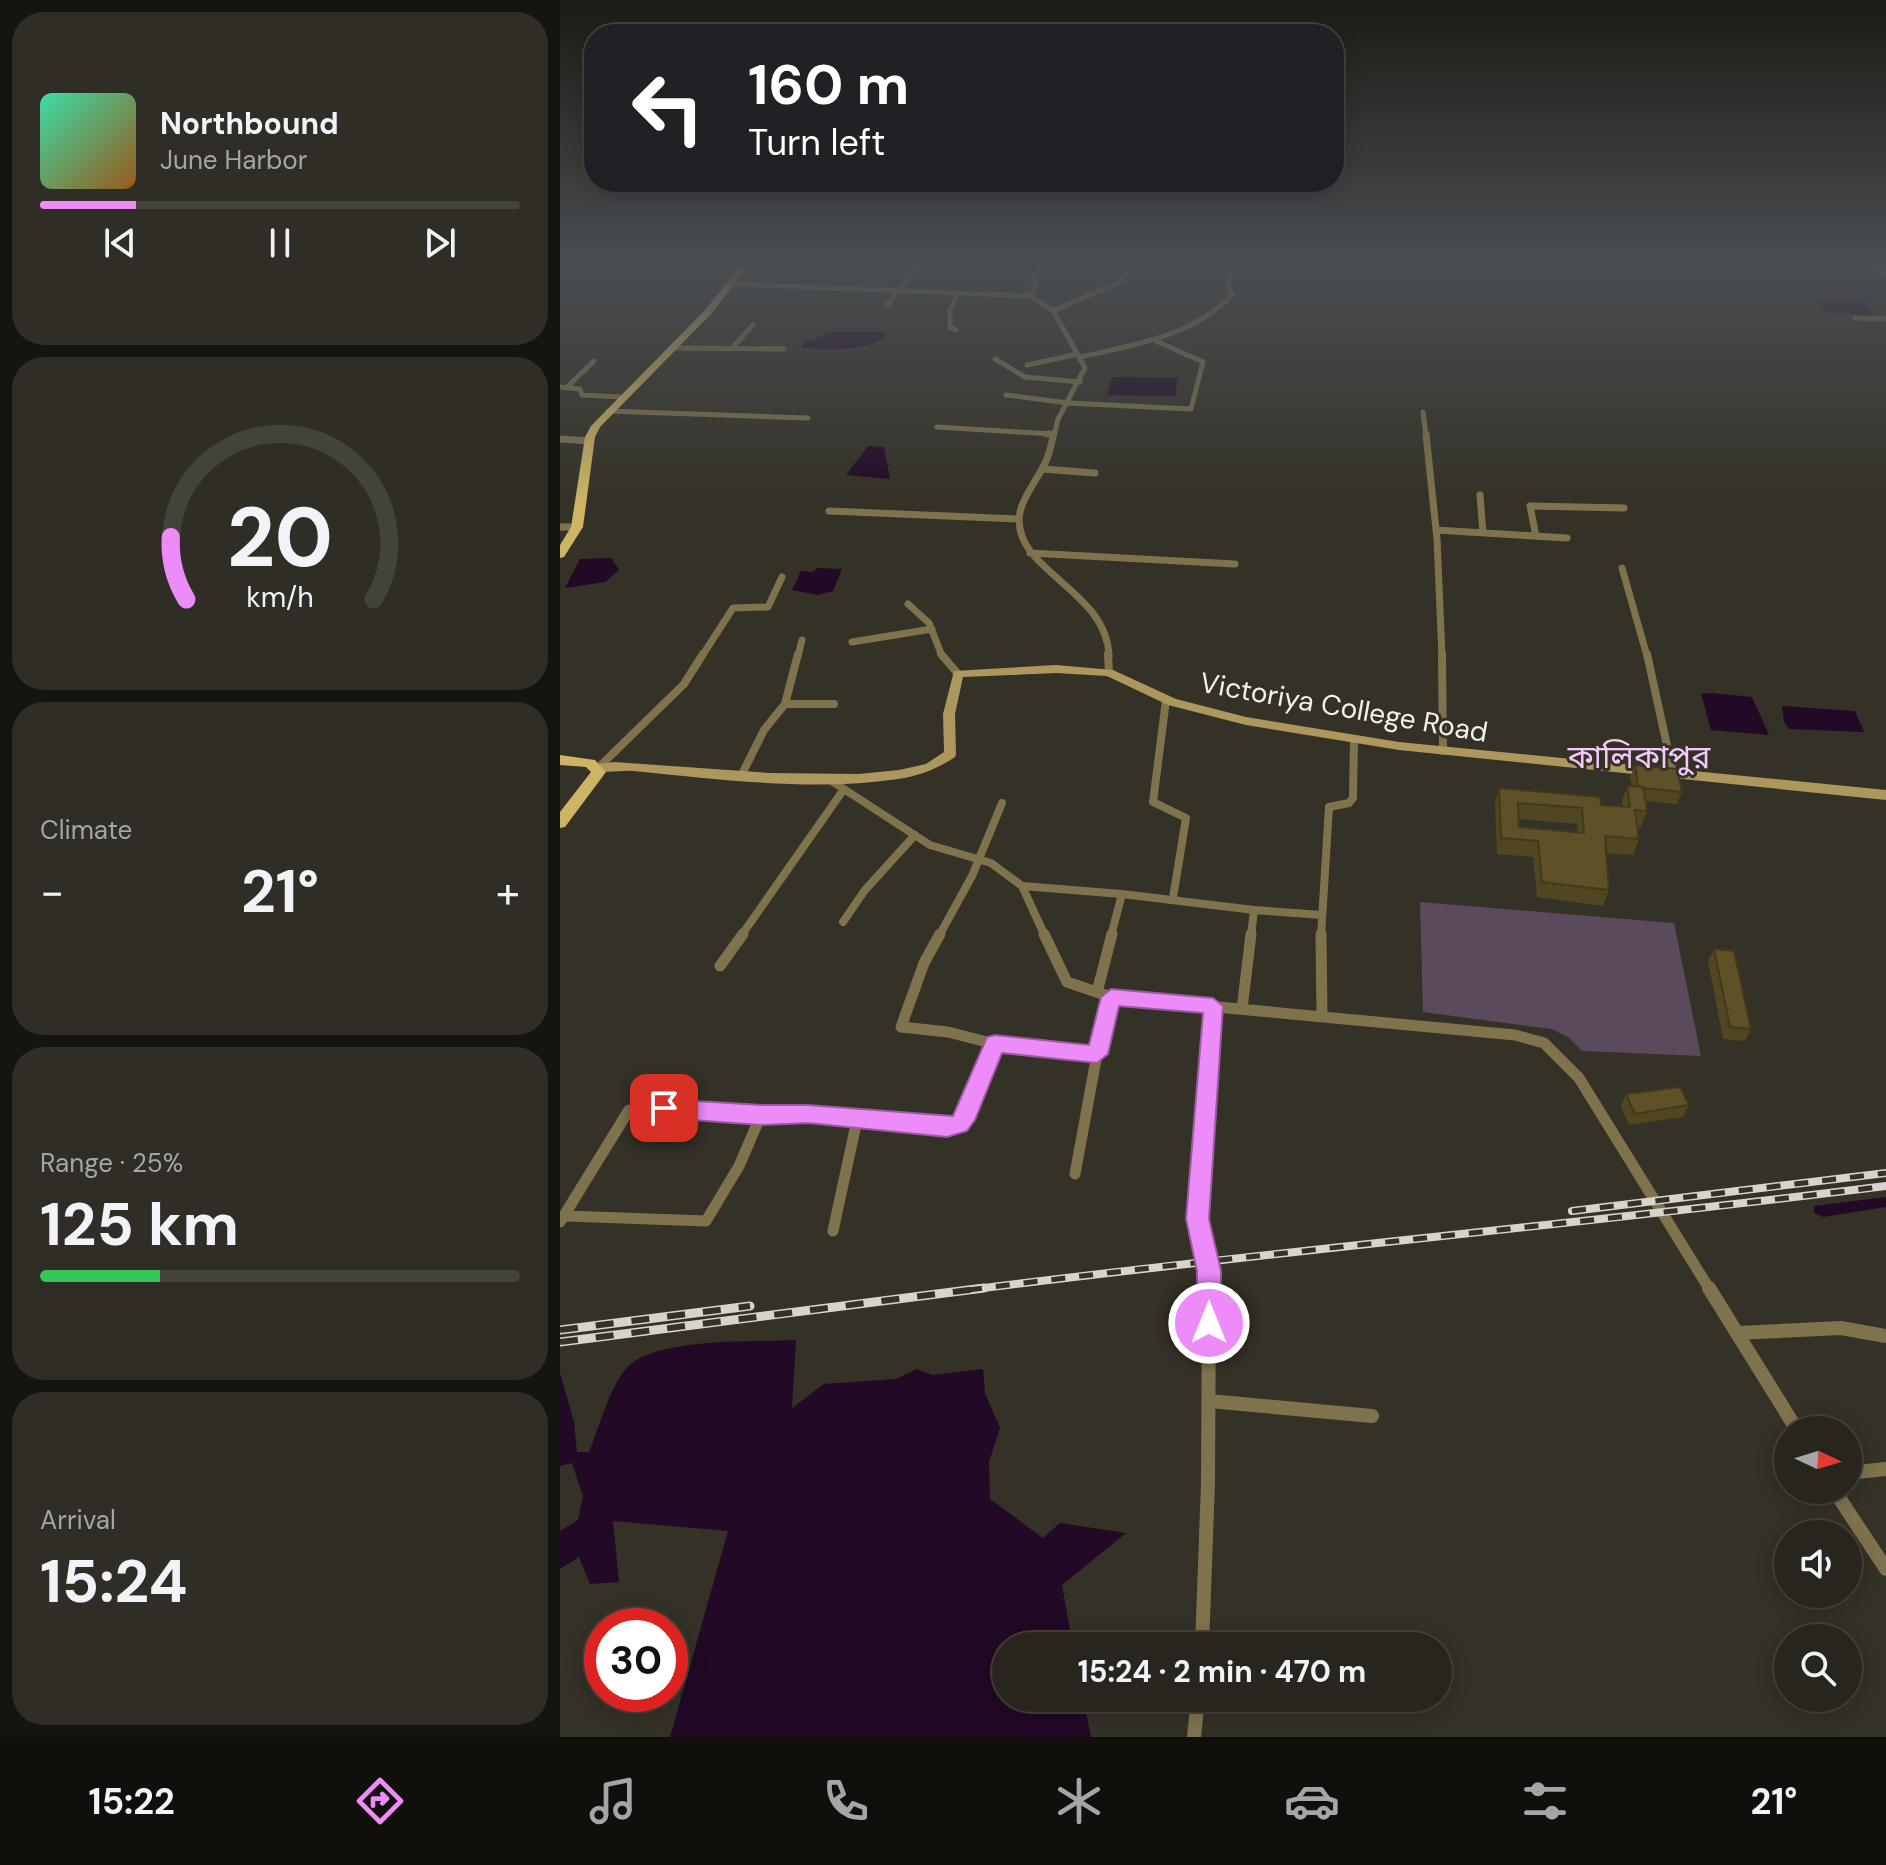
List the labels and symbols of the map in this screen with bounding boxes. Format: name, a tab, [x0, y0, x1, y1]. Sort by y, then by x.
street label: Victoriya College Road	[1197, 664, 1491, 751]
district label: কালিকাপুর	[1567, 736, 1711, 778]
pin	[630, 1074, 698, 1142]
position arrow	[1167, 1281, 1251, 1365]
north arrow	[1774, 1416, 1862, 1504]
speed limit sign: 30	[584, 1608, 688, 1712]

